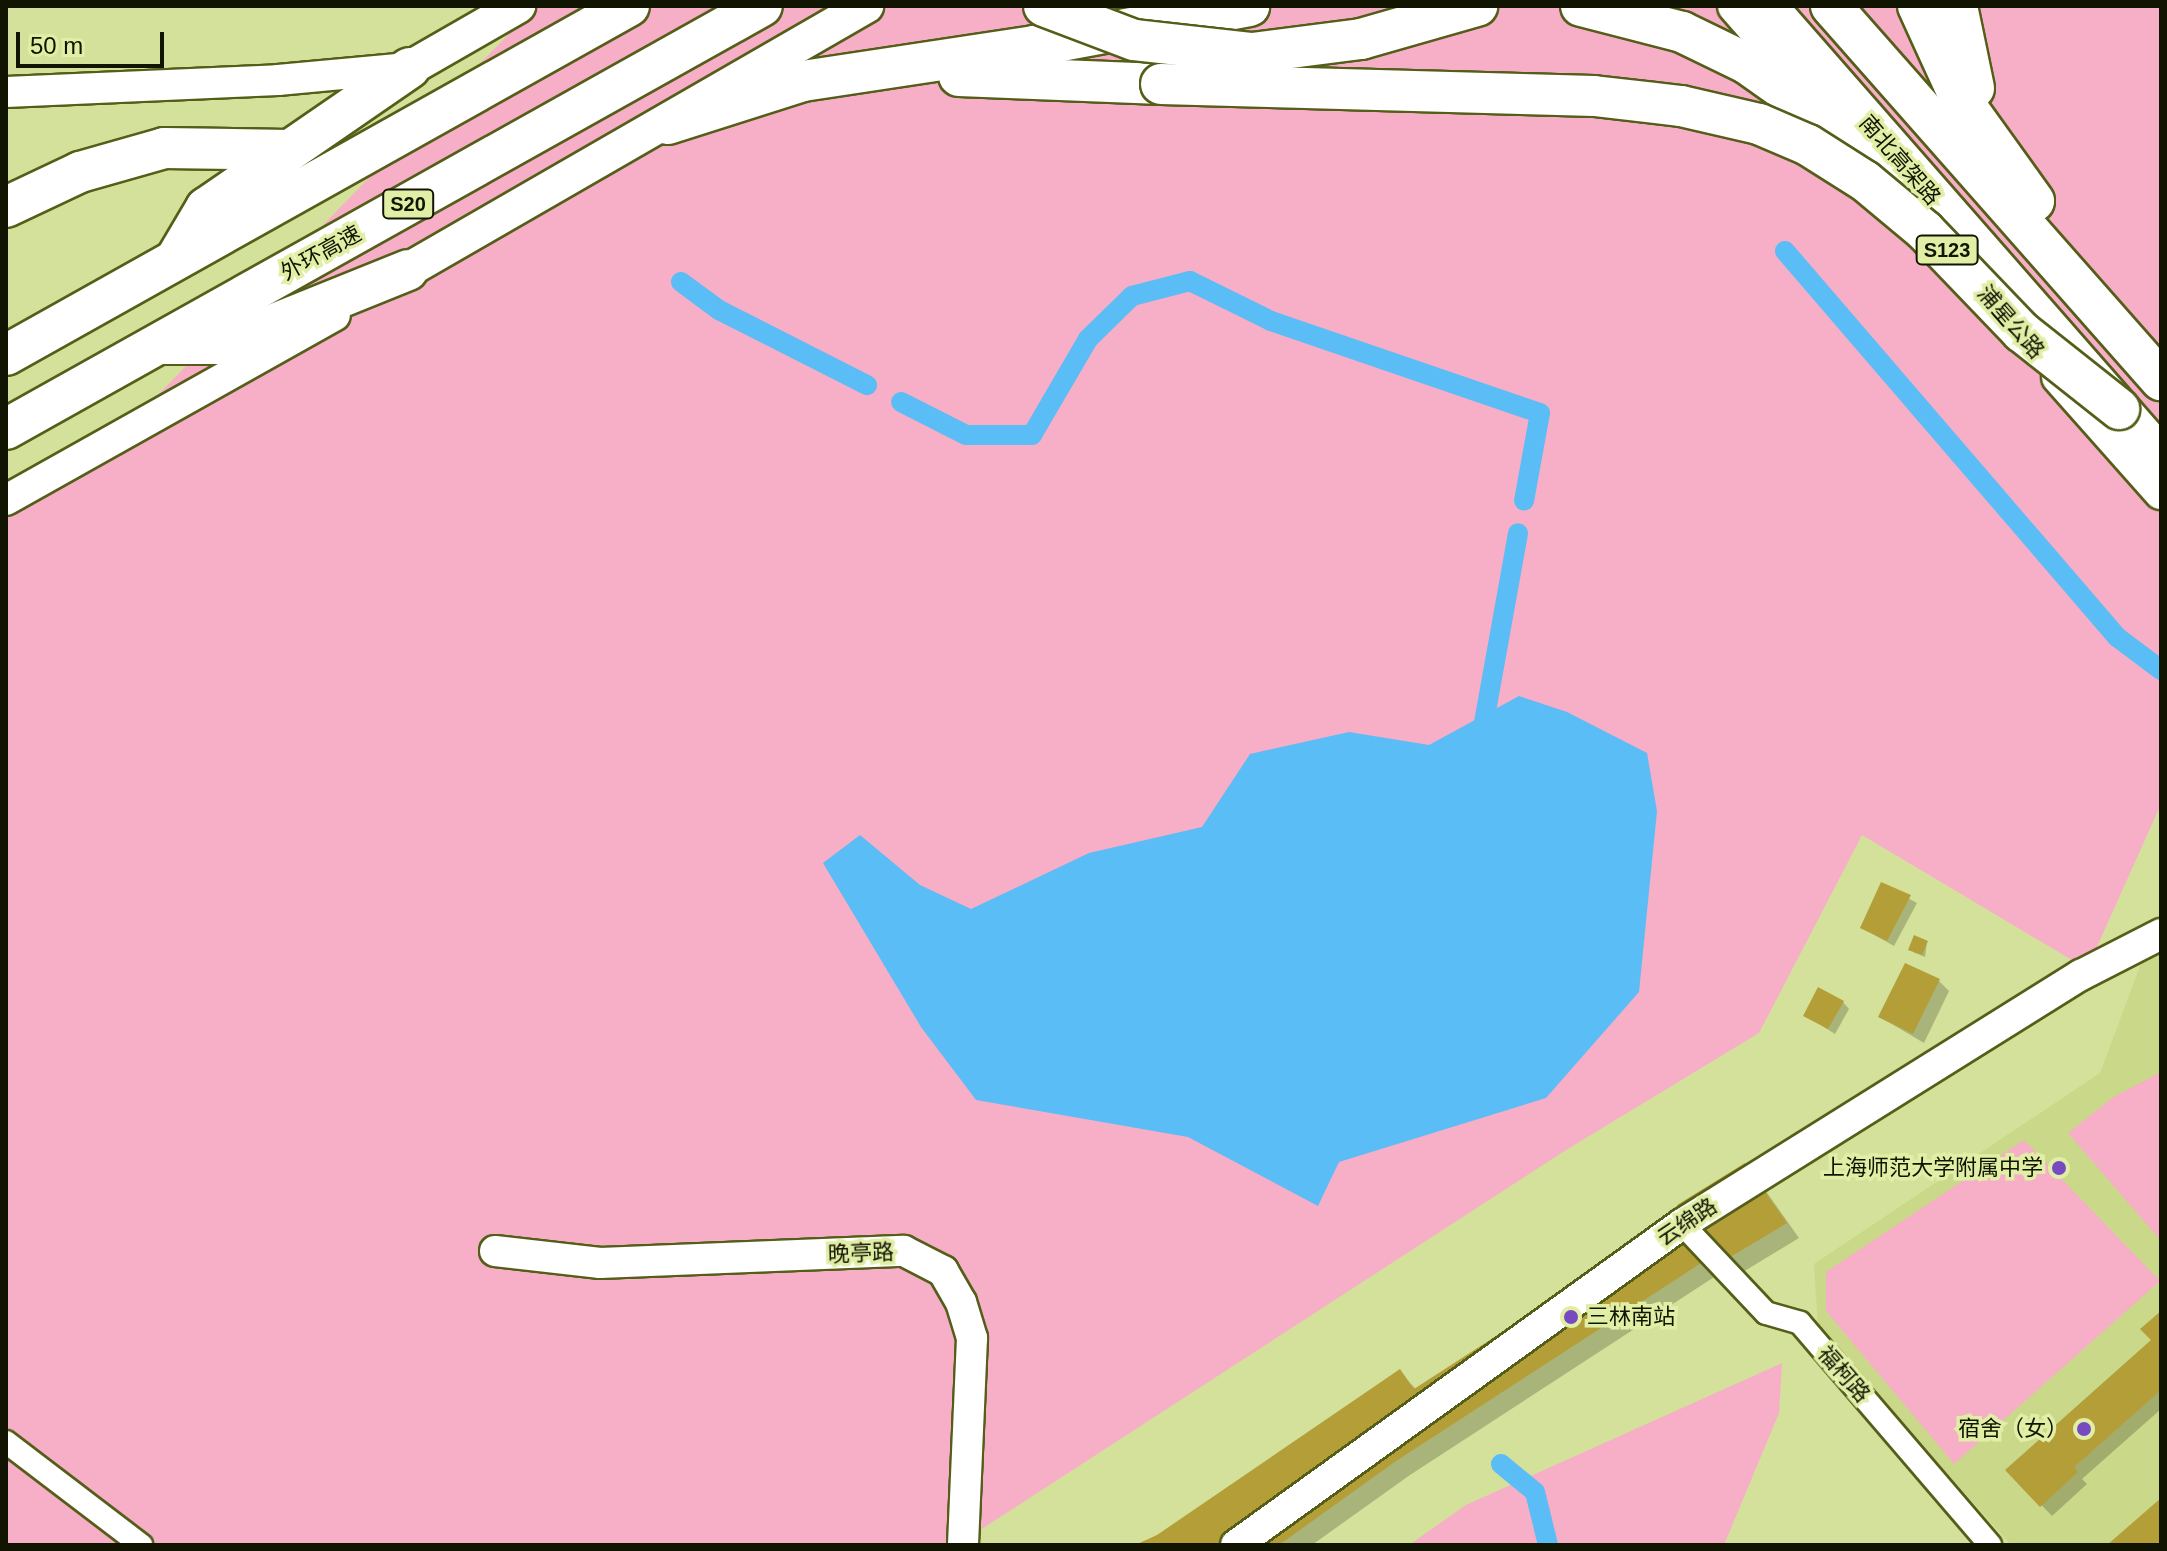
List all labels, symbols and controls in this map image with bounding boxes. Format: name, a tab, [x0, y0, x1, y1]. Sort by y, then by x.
scale bar	[20, 16, 168, 66]
text: 50 m	[30, 32, 83, 59]
street label: 南北高架路	[1854, 110, 1946, 210]
road number: S20	[382, 188, 434, 220]
street label: 外环高速	[276, 220, 366, 286]
road number: S123	[1915, 234, 1979, 266]
street label: 浦星公路	[1972, 280, 2050, 364]
place label: 上海师范大学附属中学	[1823, 1155, 2043, 1181]
marker: 上海师范大学附属中学	[2050, 1159, 2068, 1177]
street label: 云绵路	[1652, 1193, 1722, 1251]
street label: 晚亭路	[828, 1239, 894, 1267]
place label: 三林南站	[1587, 1304, 1675, 1330]
marker: 三林南站	[1562, 1308, 1580, 1326]
street label: 福柯路	[1812, 1340, 1876, 1408]
place label: 宿舍（女）	[1958, 1416, 2068, 1442]
marker: 宿舍（女）	[2075, 1420, 2093, 1438]

